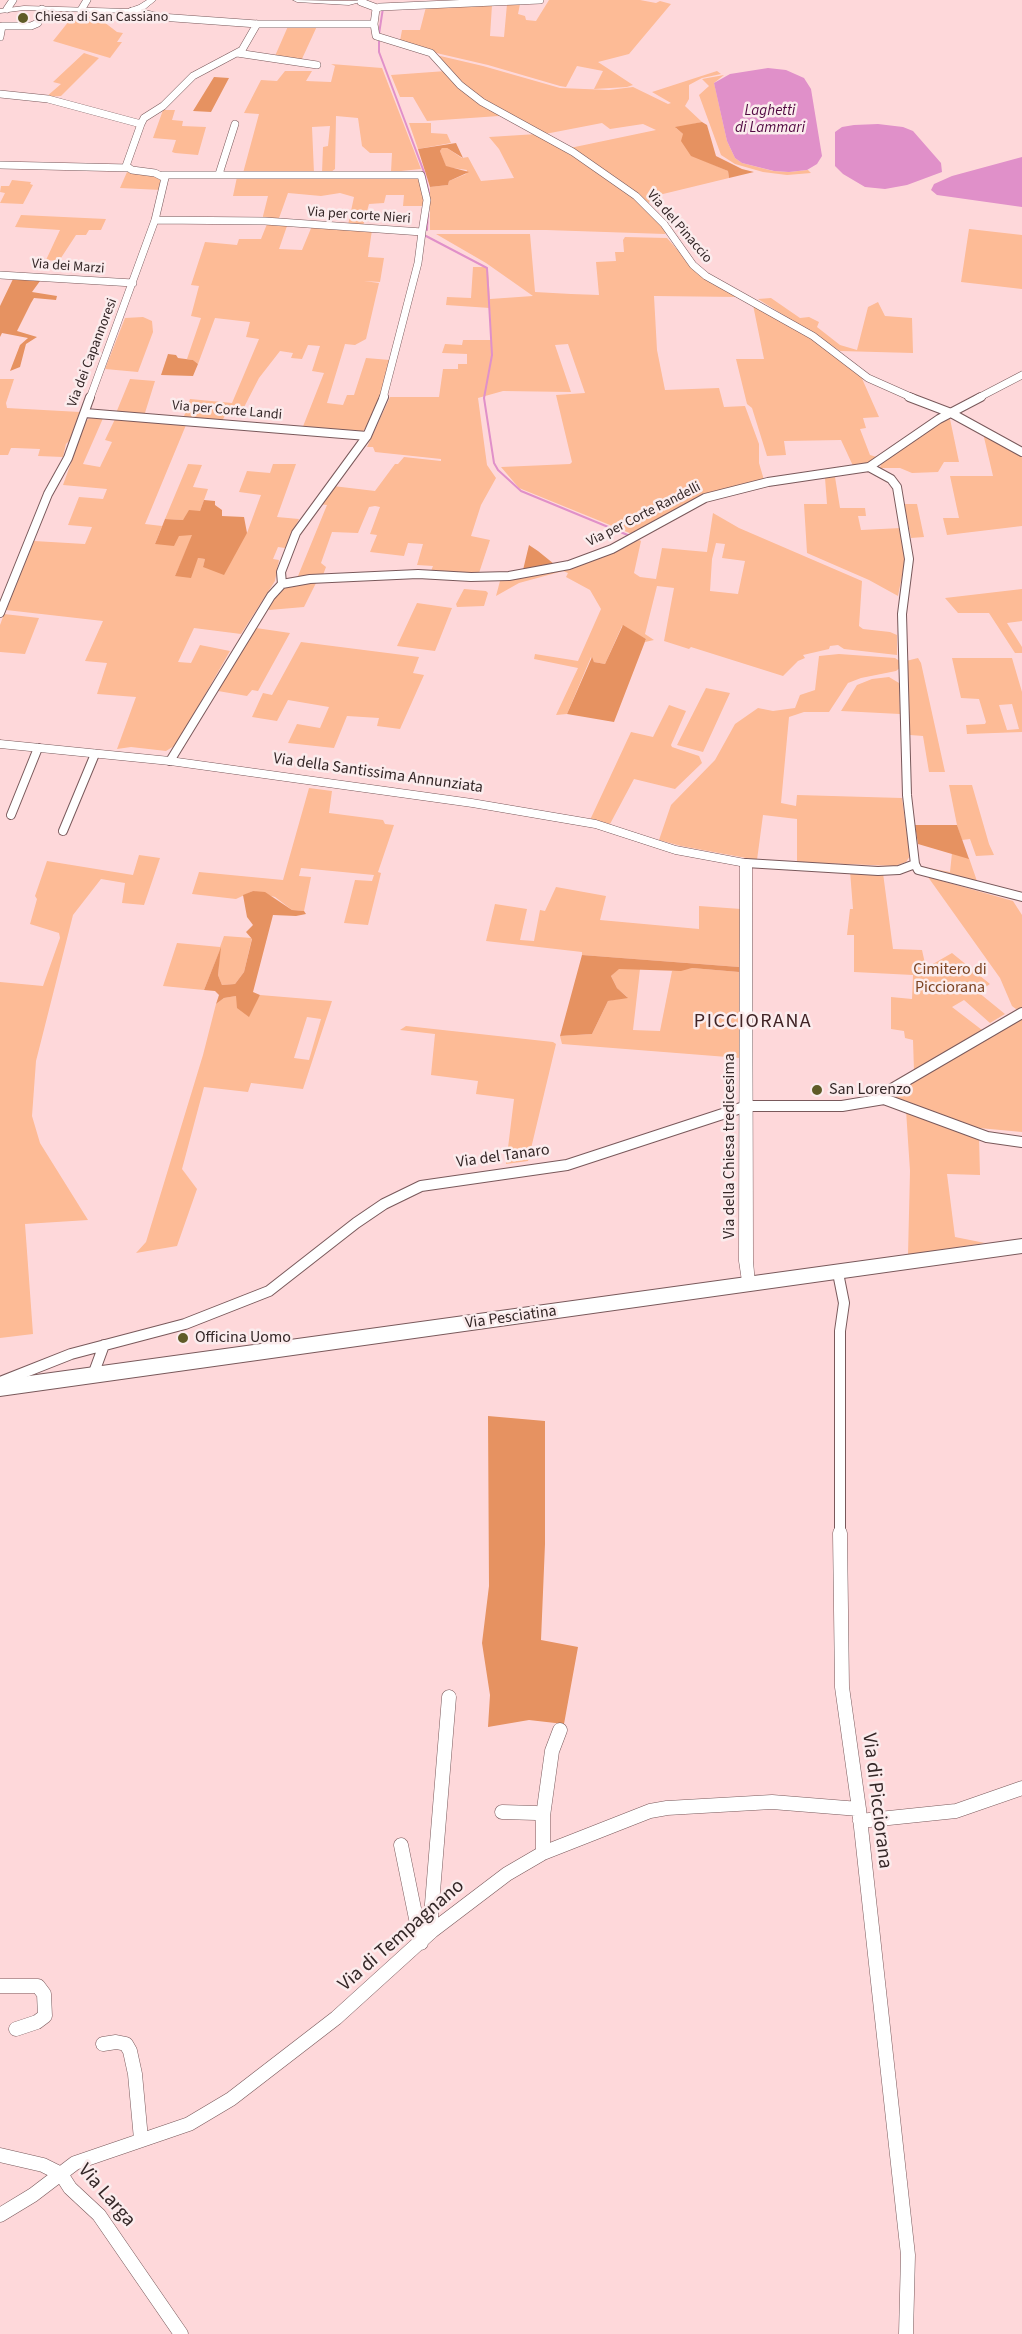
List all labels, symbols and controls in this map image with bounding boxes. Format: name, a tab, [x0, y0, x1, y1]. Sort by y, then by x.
place label: Chiesa di San Cassiano	[35, 10, 168, 26]
marker: Chiesa di San Cassiano	[16, 11, 30, 25]
water label: Laghetti di Lammari	[735, 103, 805, 138]
street label: Via del Pinaccio	[643, 187, 715, 267]
street label: Via per corte Nieri	[307, 204, 411, 228]
street label: Via dei Marzi	[31, 256, 105, 278]
street label: Via dei Capannoresi	[65, 296, 121, 410]
street label: Via per Corte Landi	[171, 398, 283, 424]
street label: Via per Corte Randelli	[584, 479, 704, 551]
street label: Via della Santissima Annunziata	[272, 750, 484, 798]
park label: Cimitero di Picciorana	[913, 960, 987, 998]
district label: PICCIORANA	[694, 1011, 812, 1035]
street label: Via della Chiesa tredicesima	[720, 1053, 740, 1239]
place label: San Lorenzo	[829, 1080, 911, 1100]
marker: San Lorenzo	[810, 1083, 824, 1097]
street label: Via del Tanaro	[455, 1141, 551, 1173]
street label: Via Pesciatina	[464, 1302, 558, 1334]
place label: Officina Uomo	[195, 1328, 291, 1348]
marker: Officina Uomo	[176, 1331, 190, 1345]
street label: Via di Picciorana	[856, 1732, 896, 1870]
street label: Via di Tempagnano	[334, 1875, 470, 1997]
street label: Via Larga	[72, 2160, 140, 2232]

